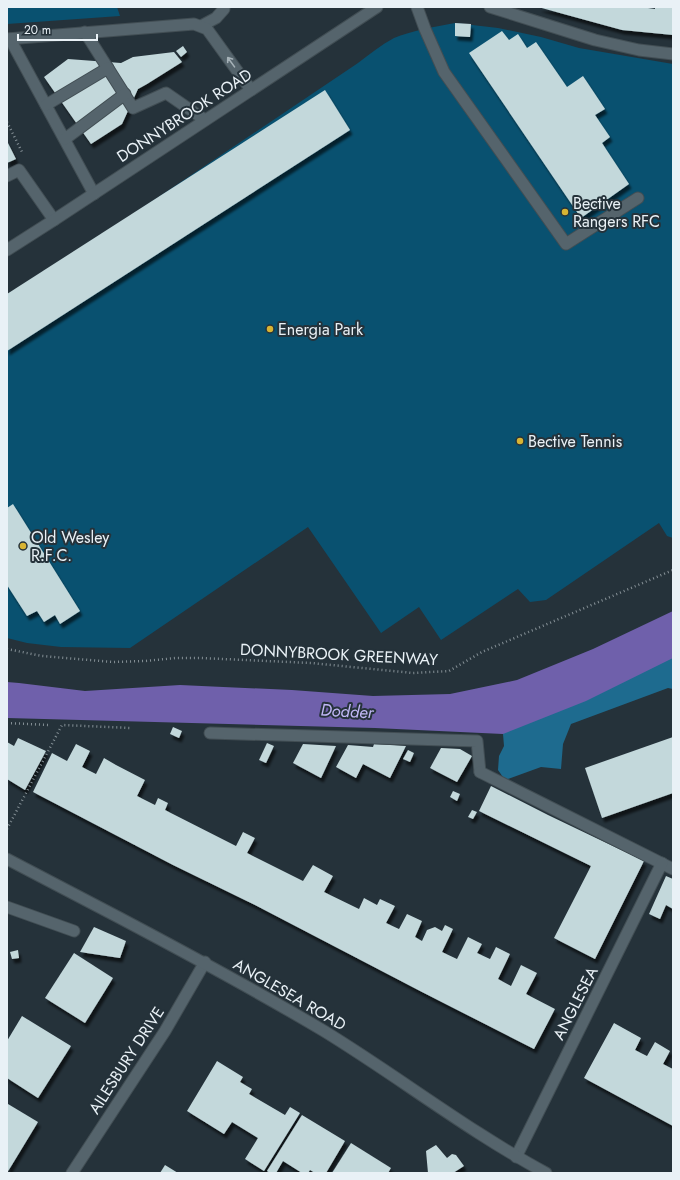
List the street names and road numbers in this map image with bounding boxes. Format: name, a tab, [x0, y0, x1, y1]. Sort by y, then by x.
street label: DONNYBROOK ROAD	[112, 63, 256, 168]
street label: DONNYBROOK GREENWAY	[239, 638, 439, 671]
street label: ANGLESEA ROAD	[229, 953, 351, 1036]
street label: ANGLESEA	[547, 962, 604, 1044]
street label: AILESBURY DRIVE	[83, 1002, 170, 1119]

